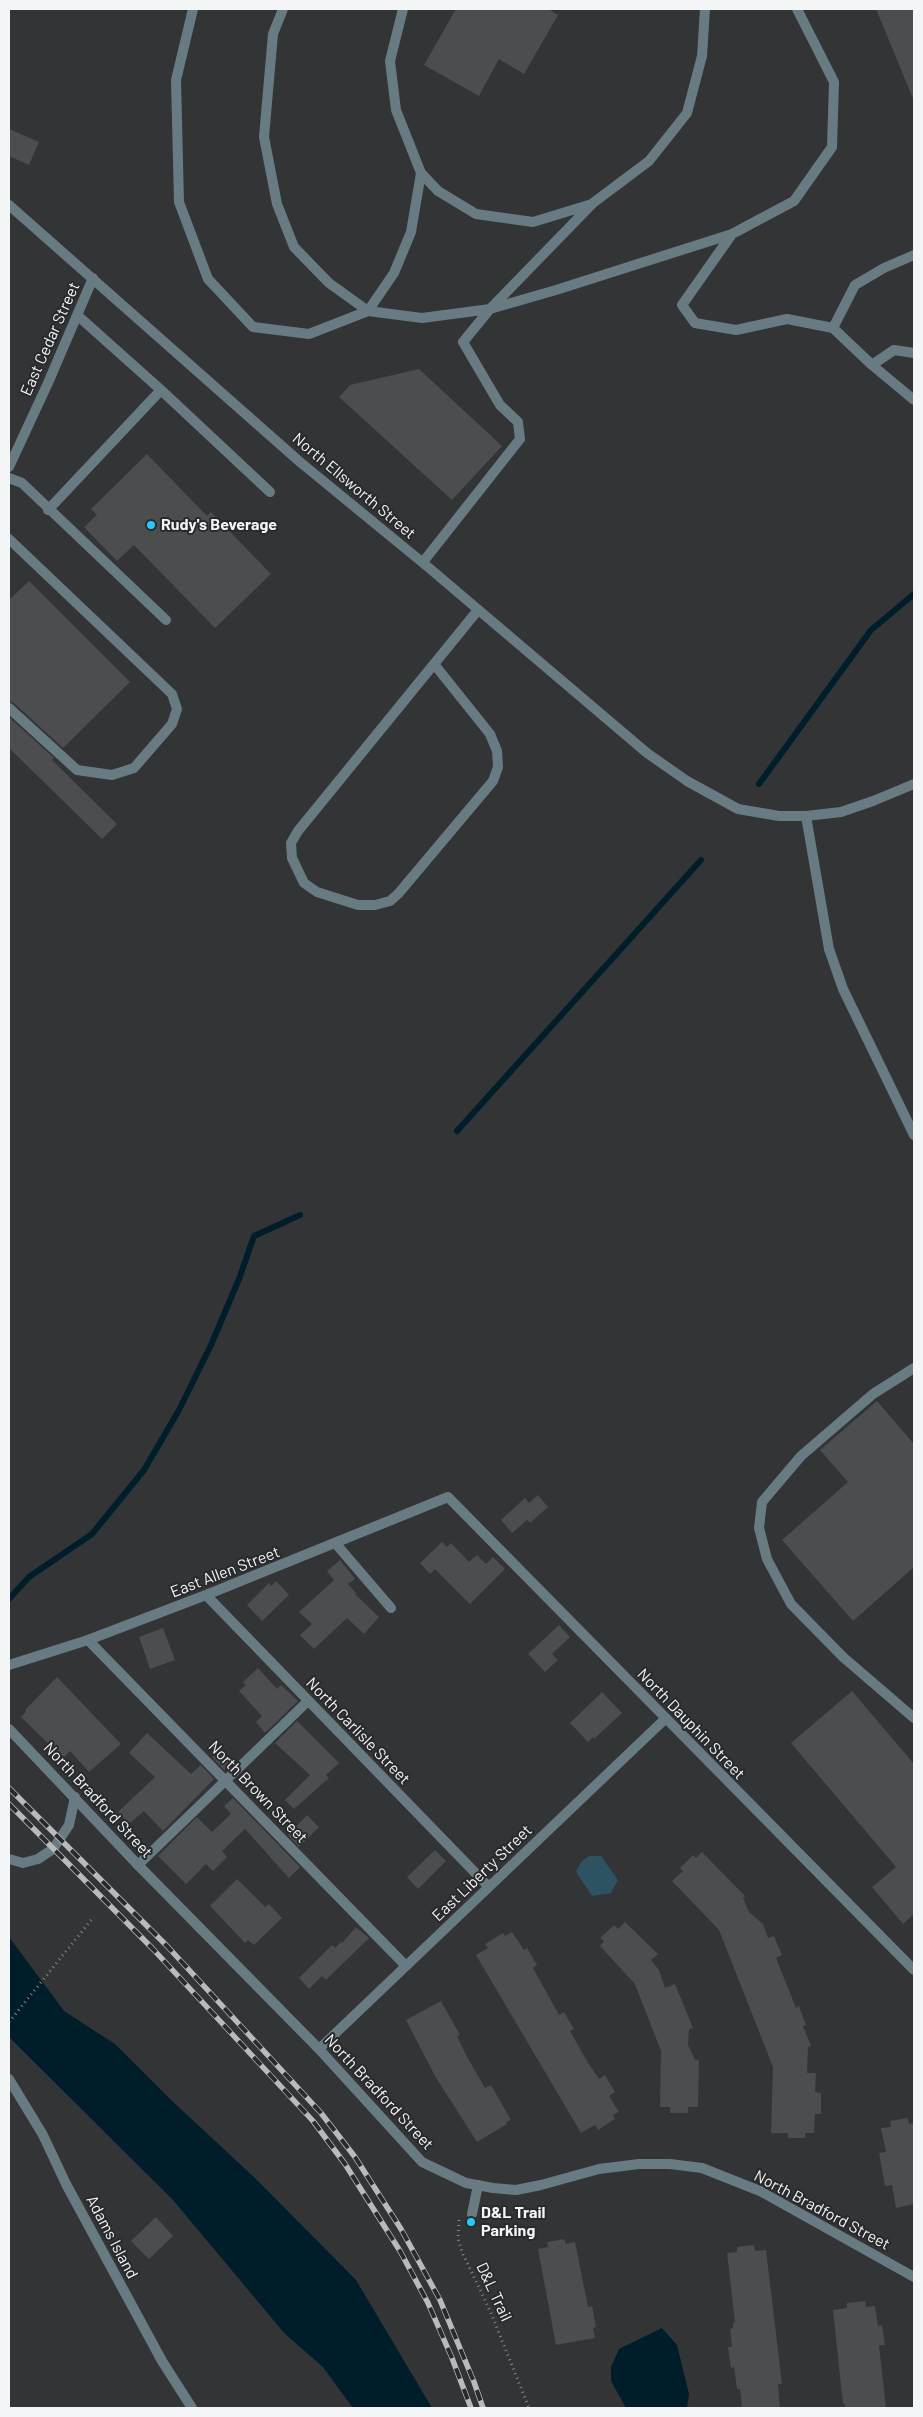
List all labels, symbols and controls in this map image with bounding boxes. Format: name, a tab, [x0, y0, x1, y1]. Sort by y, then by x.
street label: East Cedar Street	[16, 279, 84, 399]
street label: North Ellsworth Street	[289, 429, 419, 543]
place label: Rudy's Beverage	[161, 515, 277, 535]
marker: Rudy's Beverage	[145, 519, 157, 531]
street label: East Allen Street	[168, 1542, 282, 1602]
street label: North Dauphin Street	[633, 1665, 749, 1783]
street label: North Carlisle Street	[302, 1673, 414, 1789]
street label: North Brown Street	[204, 1737, 312, 1847]
street label: North Bradford Street	[39, 1738, 157, 1862]
street label: East Liberty Street	[428, 1821, 536, 1925]
street label: North Bradford Street	[320, 2030, 438, 2154]
street label: North Bradford Street	[751, 2166, 893, 2254]
street label: Adams Island	[82, 2192, 142, 2282]
place label: D&L Trail Parking	[481, 2203, 545, 2241]
marker: D&L Trail Parking	[465, 2216, 477, 2228]
street label: D&L Trail	[472, 2260, 516, 2324]

